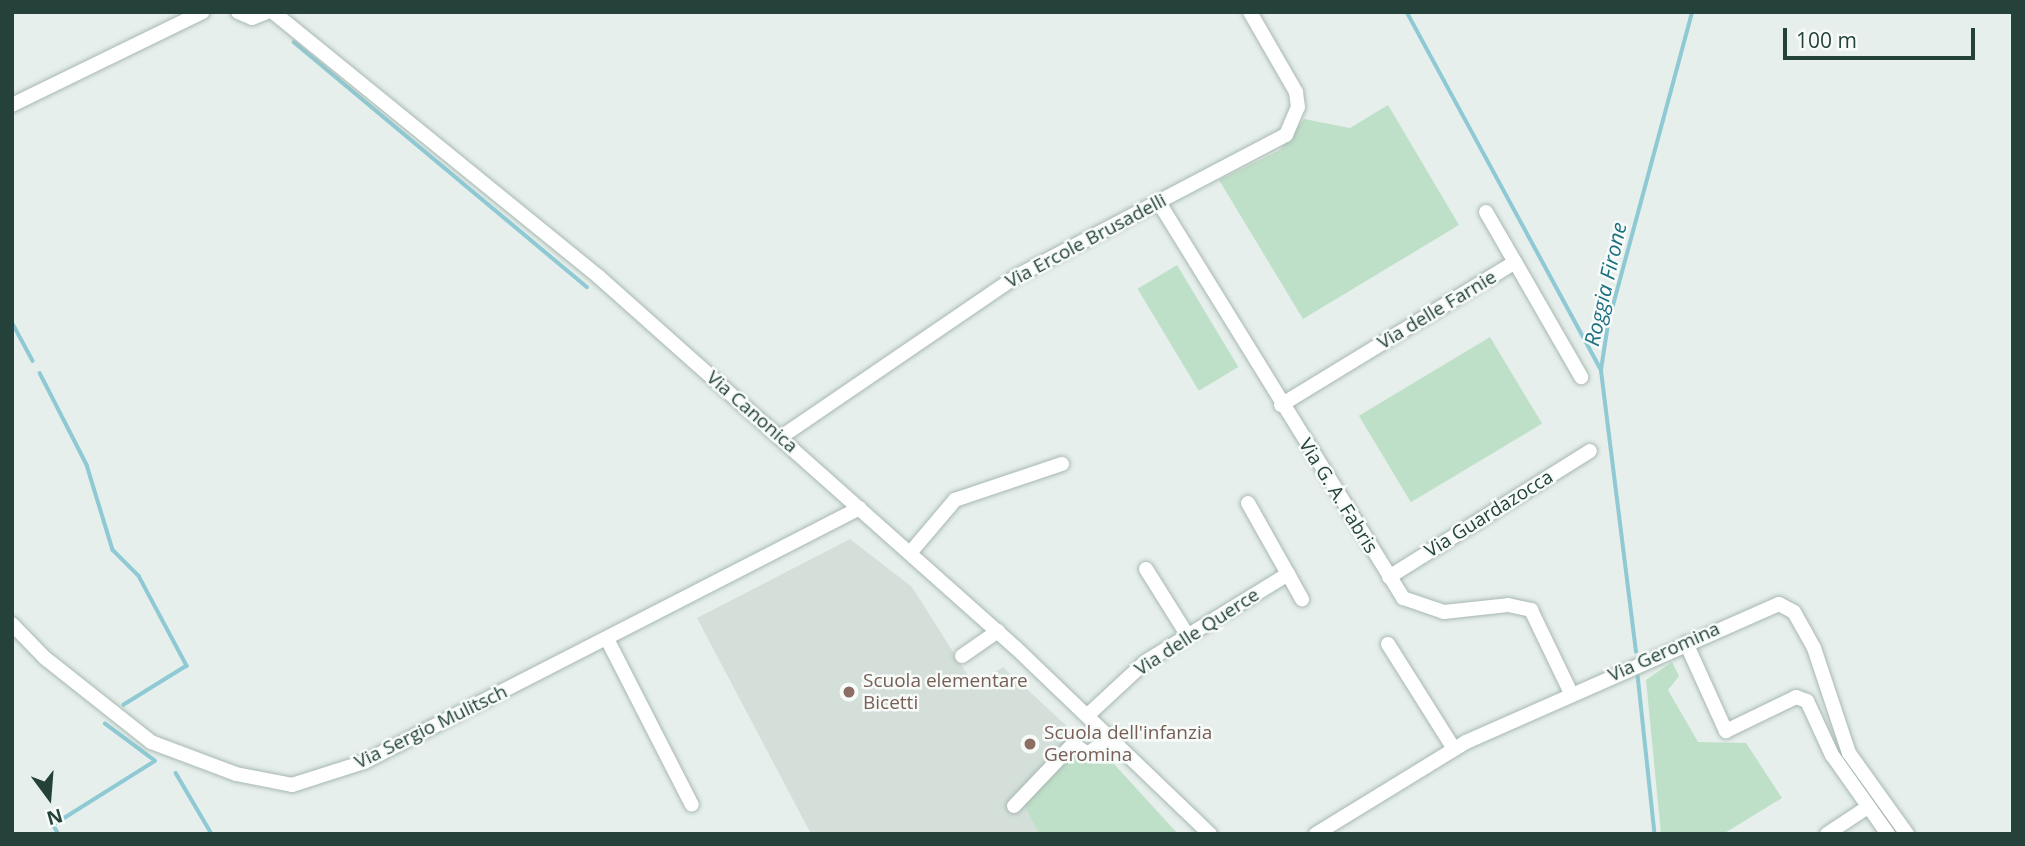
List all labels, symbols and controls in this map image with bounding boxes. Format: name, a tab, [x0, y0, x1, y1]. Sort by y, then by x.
scale bar	[1787, 14, 1980, 58]
text: 100 m	[1796, 26, 1857, 54]
street label: Via Ercole Brusadelli	[1002, 189, 1170, 293]
water label: Roggia Firone	[1579, 220, 1631, 348]
street label: Via delle Farnie	[1374, 266, 1500, 354]
street label: Via Canonica	[702, 366, 802, 458]
street label: Via G. A. Fabris	[1294, 434, 1382, 558]
street label: Via Guardazocca	[1421, 465, 1557, 563]
street label: Via delle Querce	[1131, 583, 1263, 681]
street label: Via Geromina	[1605, 617, 1723, 687]
place label: Scuola elementare Bicetti	[863, 670, 1028, 714]
street label: Via Sergio Mulitsch	[351, 680, 511, 774]
marker: Scuola elementare Bicetti	[841, 684, 857, 700]
place label: Scuola dell'infanzia Geromina	[1044, 722, 1212, 766]
marker: Scuola dell'infanzia Geromina	[1022, 736, 1038, 752]
north arrow	[14, 762, 84, 832]
text: N	[44, 803, 66, 832]

